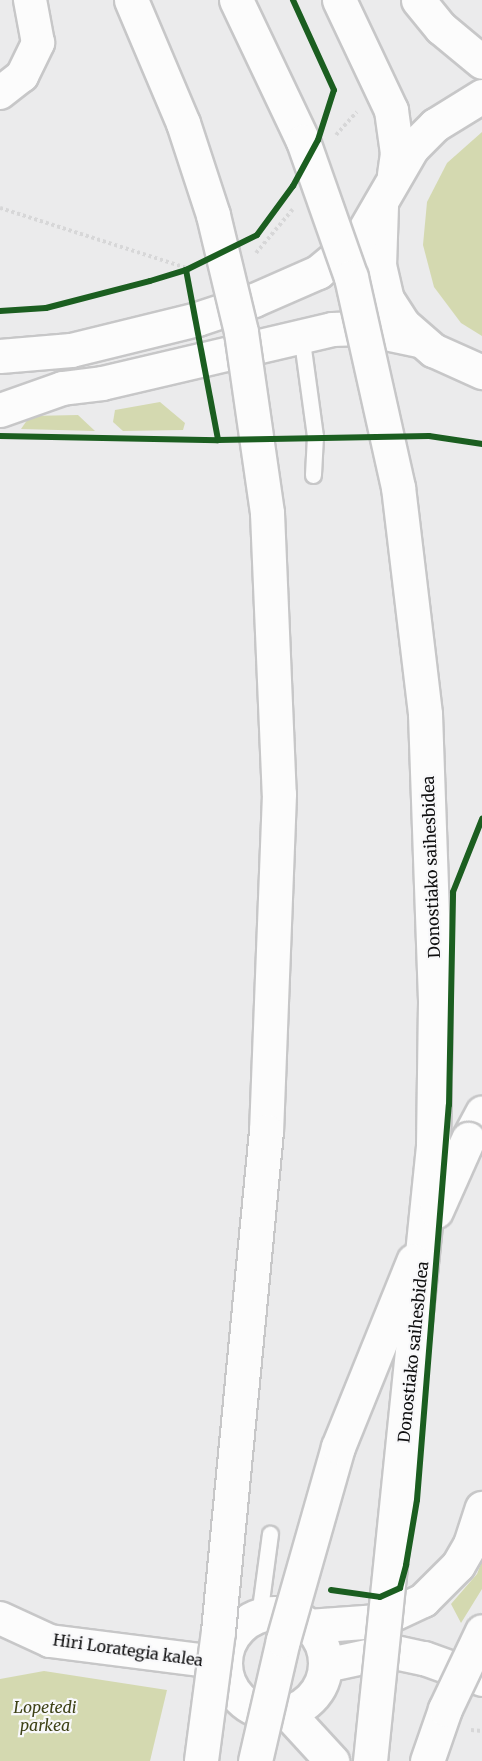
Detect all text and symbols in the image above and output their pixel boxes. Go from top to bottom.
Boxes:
street label: Donostiako saihesbidea [418,776,444,958]
street label: Donostiako saihesbidea [394,1260,432,1444]
street label: Hiri Lorategia kalea [52,1630,204,1670]
park label: Lopetedi parkea [14,1697,76,1735]

